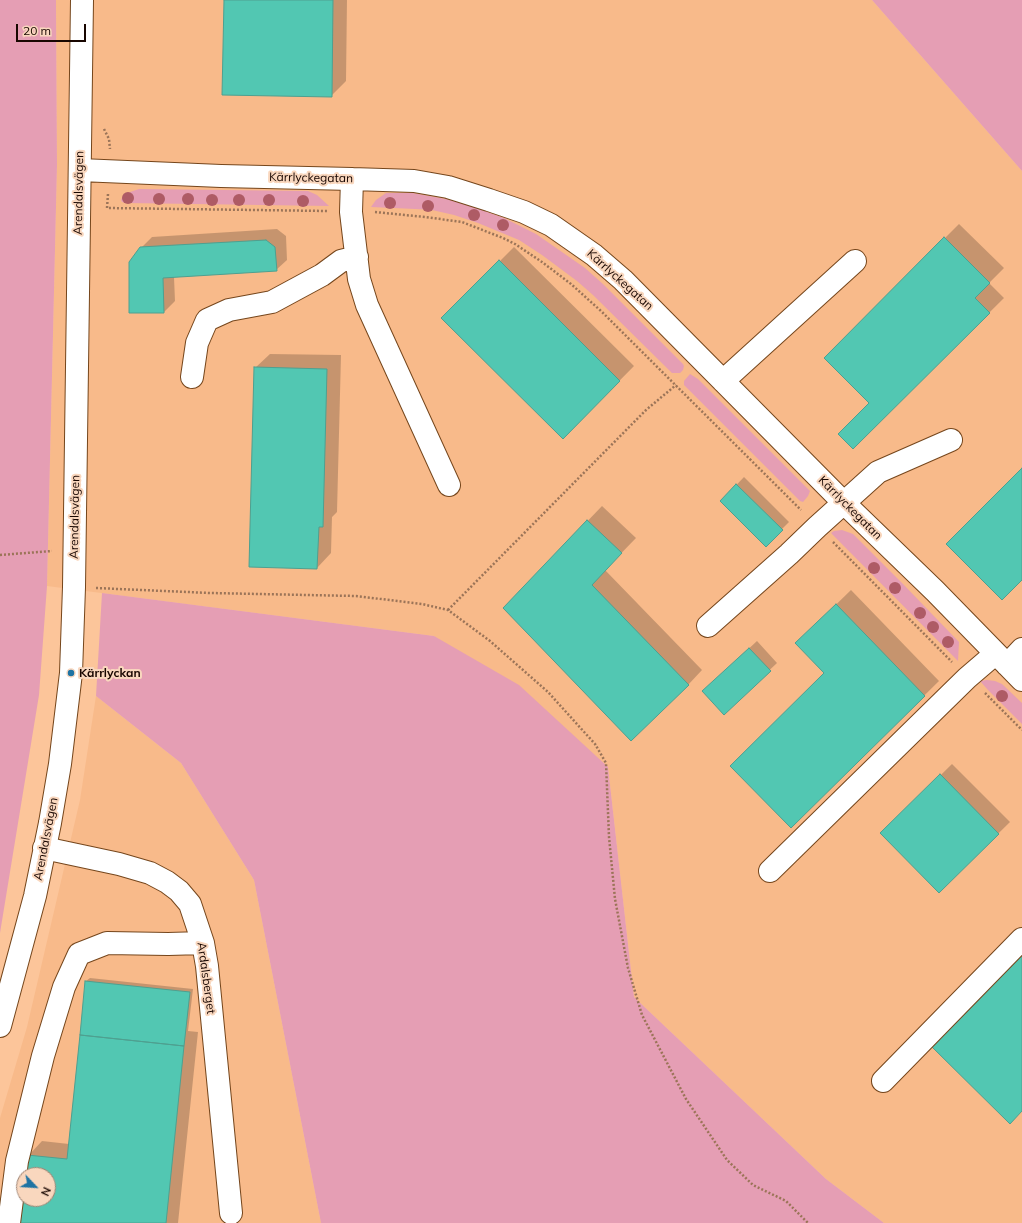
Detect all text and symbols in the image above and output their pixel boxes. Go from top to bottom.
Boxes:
scale bar [18,16,88,42]
text: 20 m [23,23,51,38]
street label: Arendalsvägen [71,151,87,235]
street label: Kärrlyckegatan [269,170,353,186]
street label: Kärrlyckegatan [584,247,656,313]
street label: Kärrlyckegatan [815,473,885,543]
street label: Arendalsvägen [67,475,83,559]
place label: Kärrlyckan [79,666,141,680]
marker: Kärrlyckan [66,668,76,678]
street label: Arendalsvägen [31,796,61,882]
street label: Ardalsberget [194,941,218,1015]
north arrow [16,1167,56,1207]
text: N [38,1185,54,1198]

